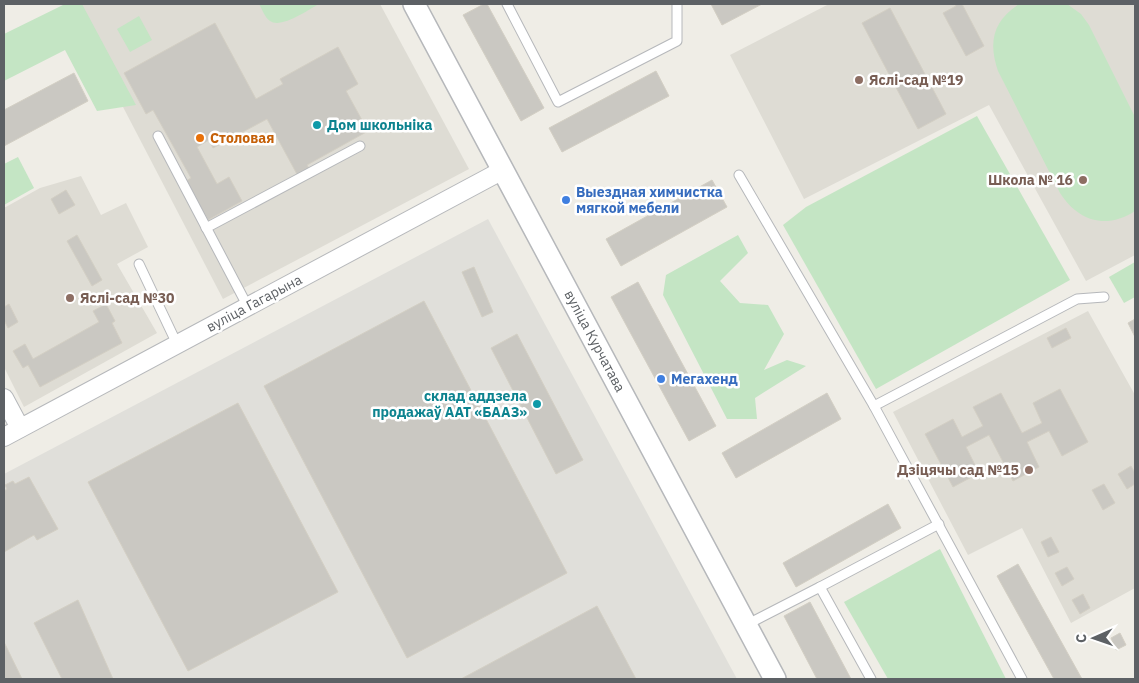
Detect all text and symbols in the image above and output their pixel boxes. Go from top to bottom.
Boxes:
place label: Яслі-сад №19 [869,71,964,89]
marker: Яслі-сад №19 [853,74,865,86]
place label: Дом школьніка [327,116,432,134]
marker: Дом школьніка [311,119,323,131]
place label: Столовая [210,129,274,147]
marker: Столовая [194,132,206,144]
place label: Школа № 16 [988,171,1073,189]
marker: Школа № 16 [1077,174,1089,186]
place label: Выездная химчистка мягкой мебели [576,183,723,217]
marker: Выездная химчистка мягкой мебели [560,194,572,206]
street label: вуліца Гагарына [203,270,305,336]
street label: вуліца Курчатава [561,287,630,396]
place label: Яслі-сад №30 [80,289,175,307]
marker: Яслі-сад №30 [64,292,76,304]
place label: Мегахенд [671,370,738,388]
marker: Мегахенд [655,373,667,385]
place label: склад аддзела продажаў ААТ «БААЗ» [372,387,527,421]
marker: склад аддзела продажаў ААТ «БААЗ» [531,398,543,410]
place label: Дзіцячы сад №15 [897,461,1019,479]
marker: Дзіцячы сад №15 [1023,464,1035,476]
north arrow [1069,613,1119,663]
text: С [1072,634,1090,643]

